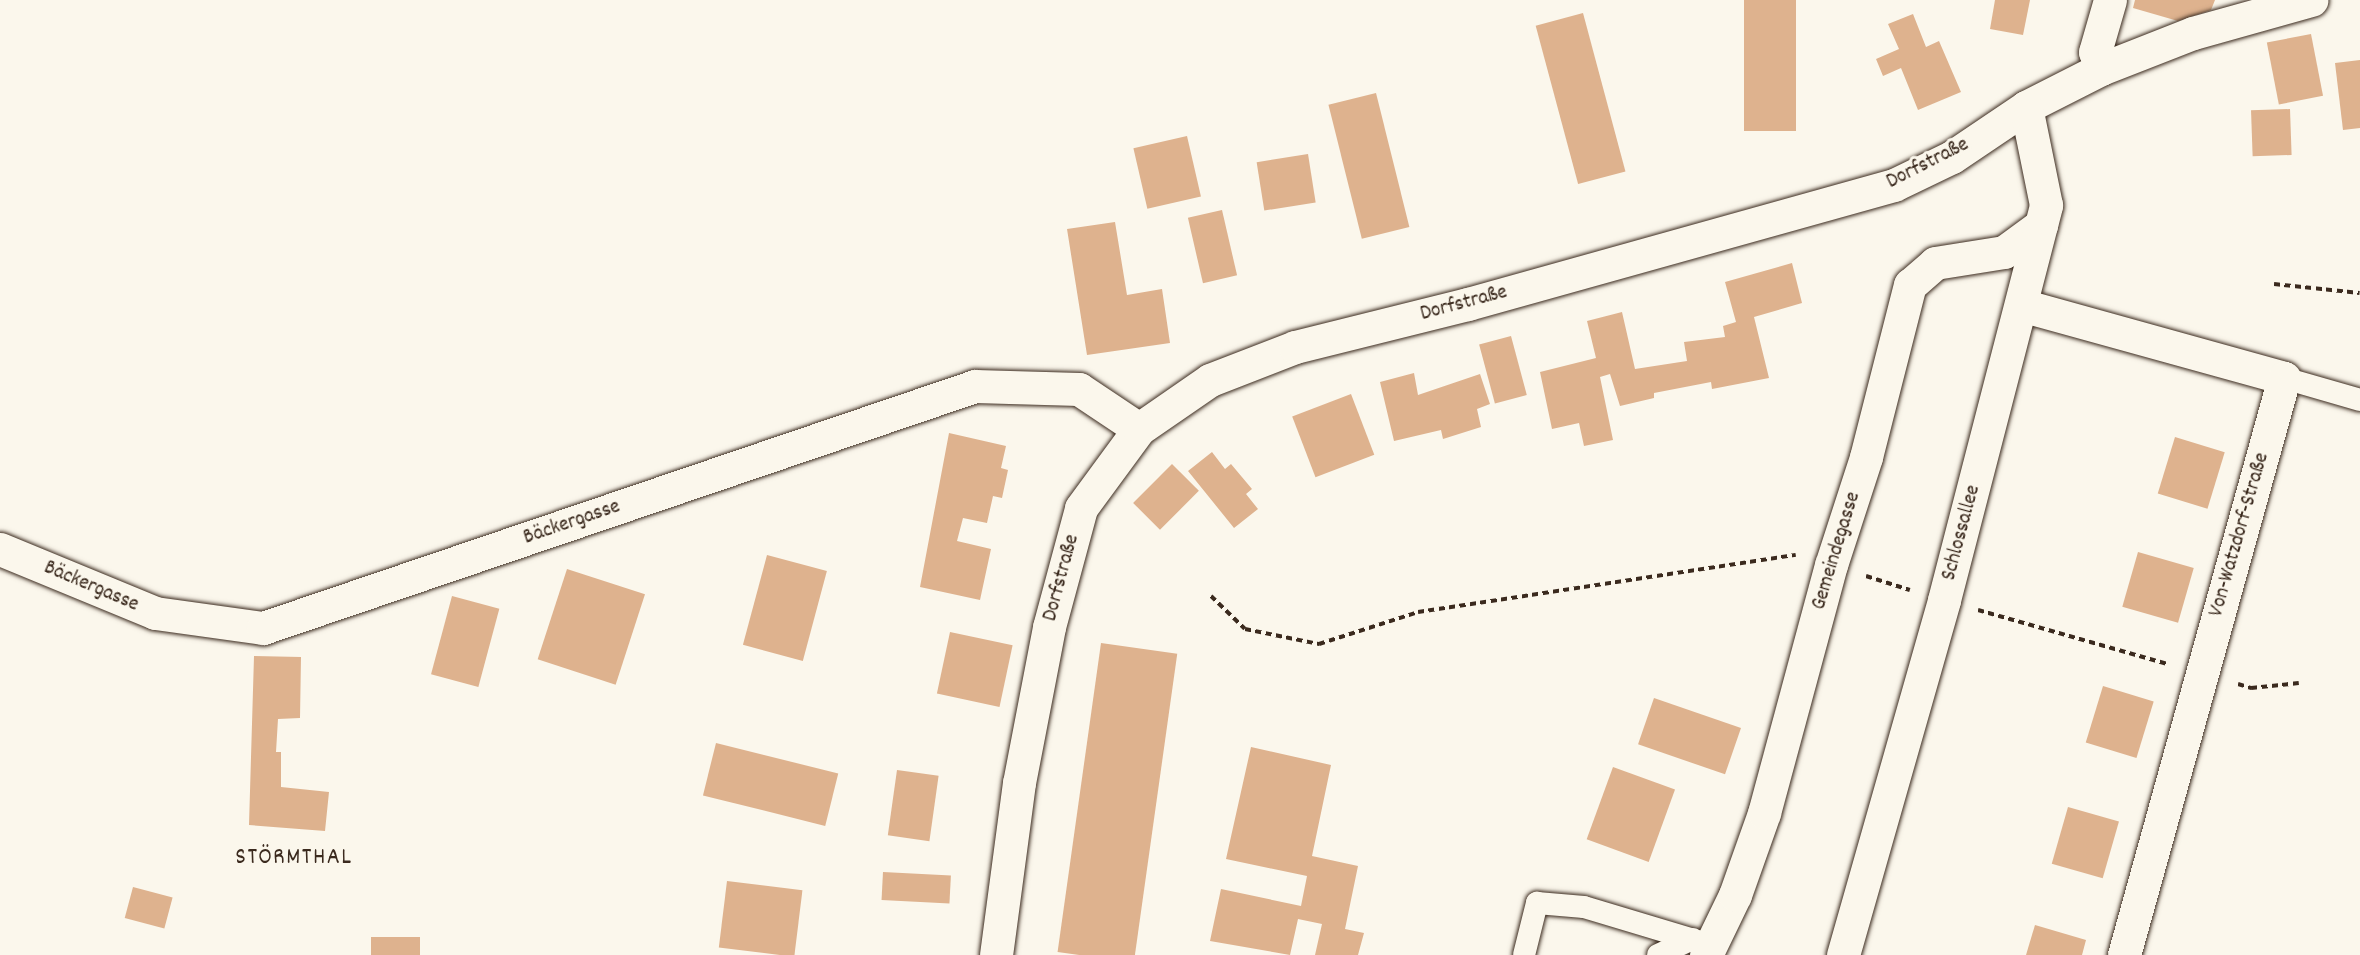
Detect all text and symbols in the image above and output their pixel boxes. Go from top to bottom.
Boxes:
street label: Dorfstraße [1883,133,1973,195]
street label: Dorfstraße [1418,280,1510,328]
street label: Von-Watzdorf-Straße [2205,450,2275,620]
street label: Schlossallee [1937,483,1987,583]
street label: Gemeindegasse [1807,489,1867,613]
street label: Bäckergasse [520,495,624,551]
street label: Dorfstraße [1038,532,1086,624]
street label: Bäckergasse [40,556,142,618]
district label: STÖRMTHAL [235,845,353,873]

